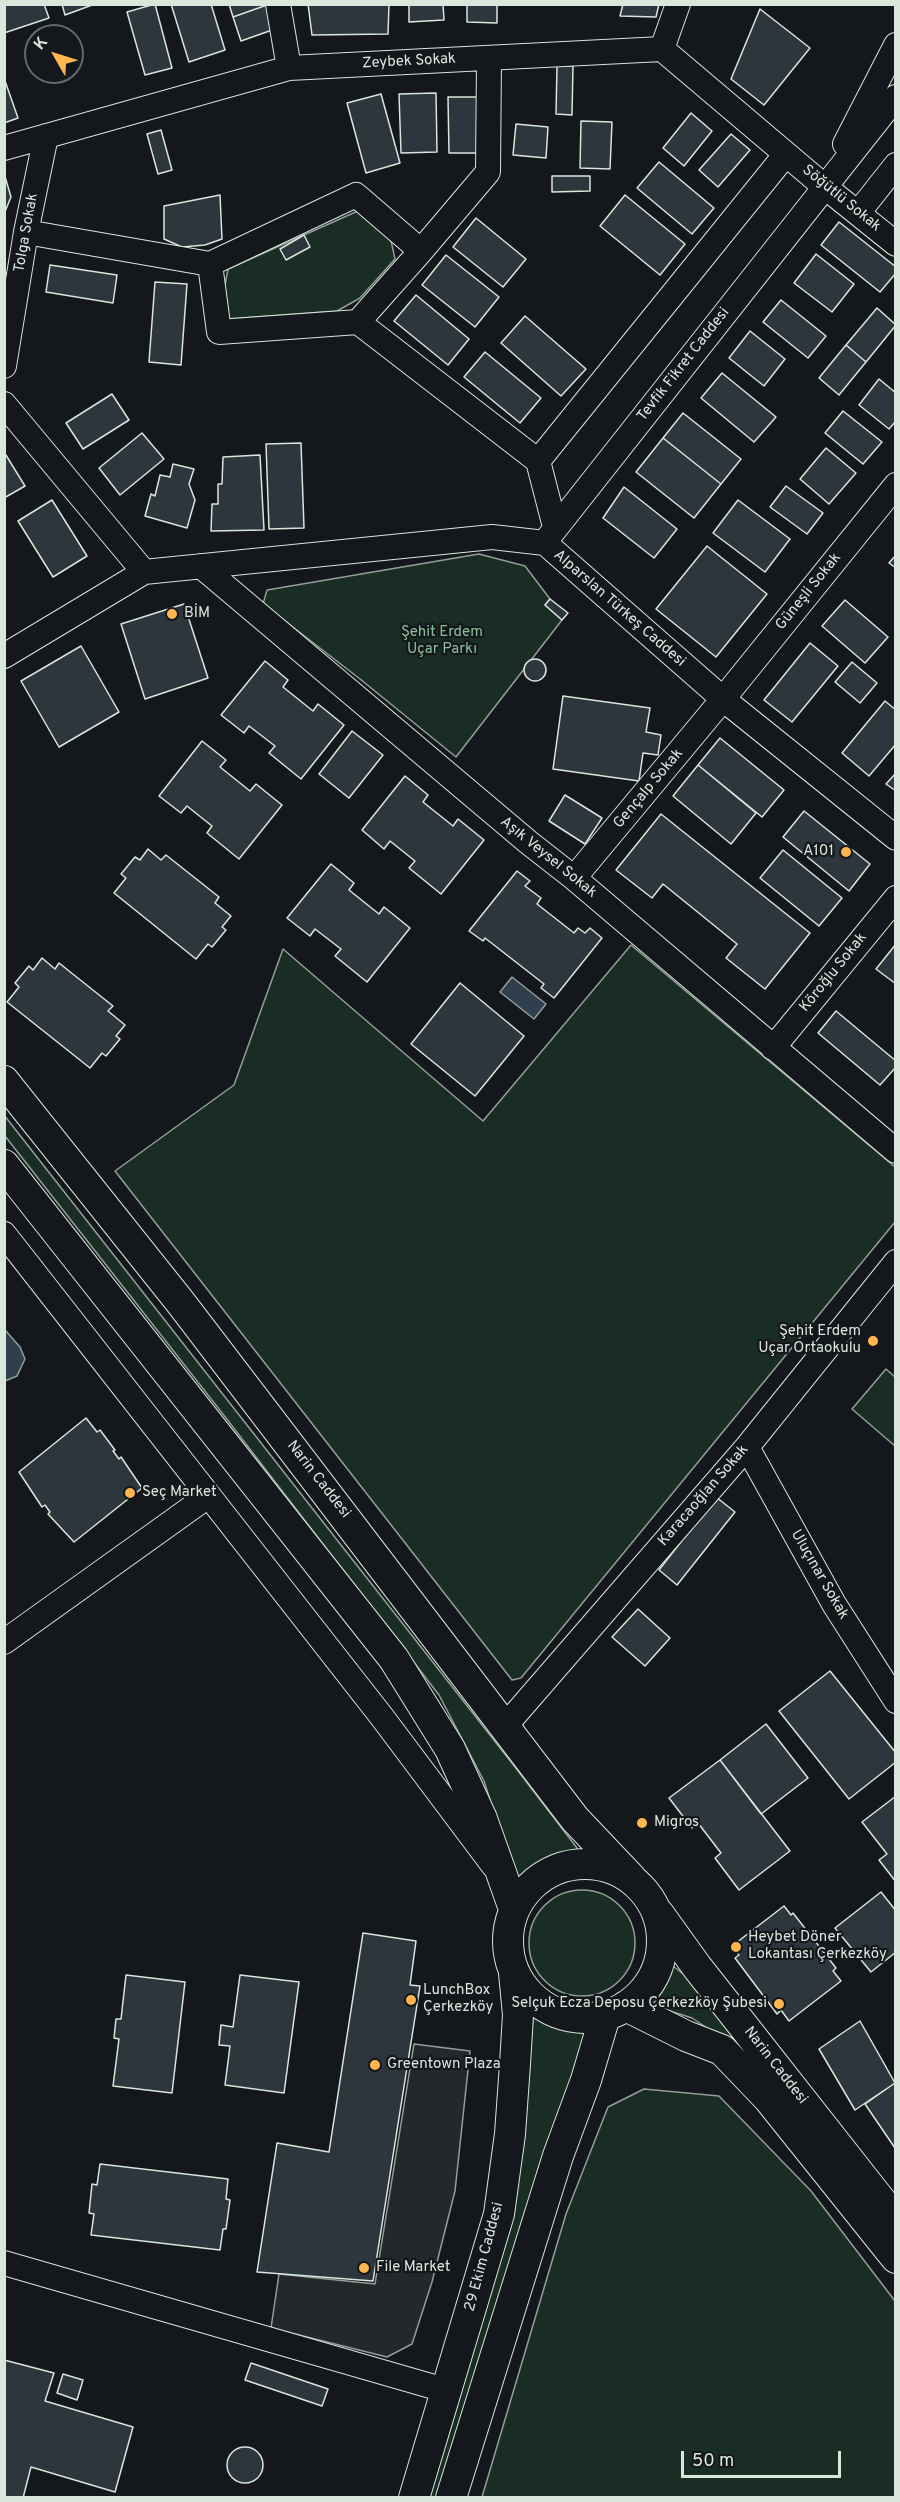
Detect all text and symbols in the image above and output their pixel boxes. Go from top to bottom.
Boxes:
north arrow [24,24,84,84]
text: K [30,33,53,55]
street label: Zeybek Sokak [362,51,456,73]
street label: Söğütlü Sokak [798,162,884,236]
street label: Tolga Sokak [11,192,43,274]
street label: Tevfik Fikret Caddesi [634,305,734,425]
street label: Alparslan Türkeş Caddesi [549,547,689,671]
street label: Güneşli Sokak [772,550,846,634]
place label: BİM [184,605,210,623]
marker: BİM [165,607,179,621]
park label: Şehit Erdem Uçar Parkı [401,624,483,659]
street label: Gençalp Sokak [610,745,688,833]
street label: Aşık Veysel Sokak [496,814,600,902]
place label: A101 [803,843,834,861]
marker: A101 [839,845,853,859]
street label: Köroğlu Sokak [796,930,872,1016]
place label: Şehit Erdem Uçar Ortaokulu [758,1323,861,1358]
marker: Şehit Erdem Uçar Ortaokulu [866,1334,880,1348]
street label: Narin Caddesi [282,1438,354,1522]
street label: Karacaoğlan Sokak [655,1442,753,1550]
place label: Seç Market [142,1484,217,1502]
marker: Seç Market [123,1486,137,1500]
street label: Uluçınar Sokak [786,1527,852,1623]
place label: Migros [654,1814,699,1832]
marker: Migros [635,1816,649,1830]
place label: Heybet Döner Lokantası Çerkezköy [748,1929,887,1964]
marker: Heybet Döner Lokantası Çerkezköy [729,1940,743,1954]
place label: LunchBox Çerkezköy [423,1982,493,2017]
marker: LunchBox Çerkezköy [404,1993,418,2007]
place label: Selçuk Ecza Deposu Çerkezköy Şubesi [511,1995,767,2013]
marker: Selçuk Ecza Deposu Çerkezköy Şubesi [772,1997,786,2011]
street label: Narin Caddesi [739,2024,811,2108]
place label: Greentown Plaza [387,2056,501,2074]
marker: Greentown Plaza [368,2058,382,2072]
street label: 29 Ekim Caddesi [462,2201,508,2313]
place label: File Market [376,2259,450,2277]
marker: File Market [357,2261,371,2275]
scale bar [684,2439,844,2477]
text: 50 m [692,2450,734,2473]

